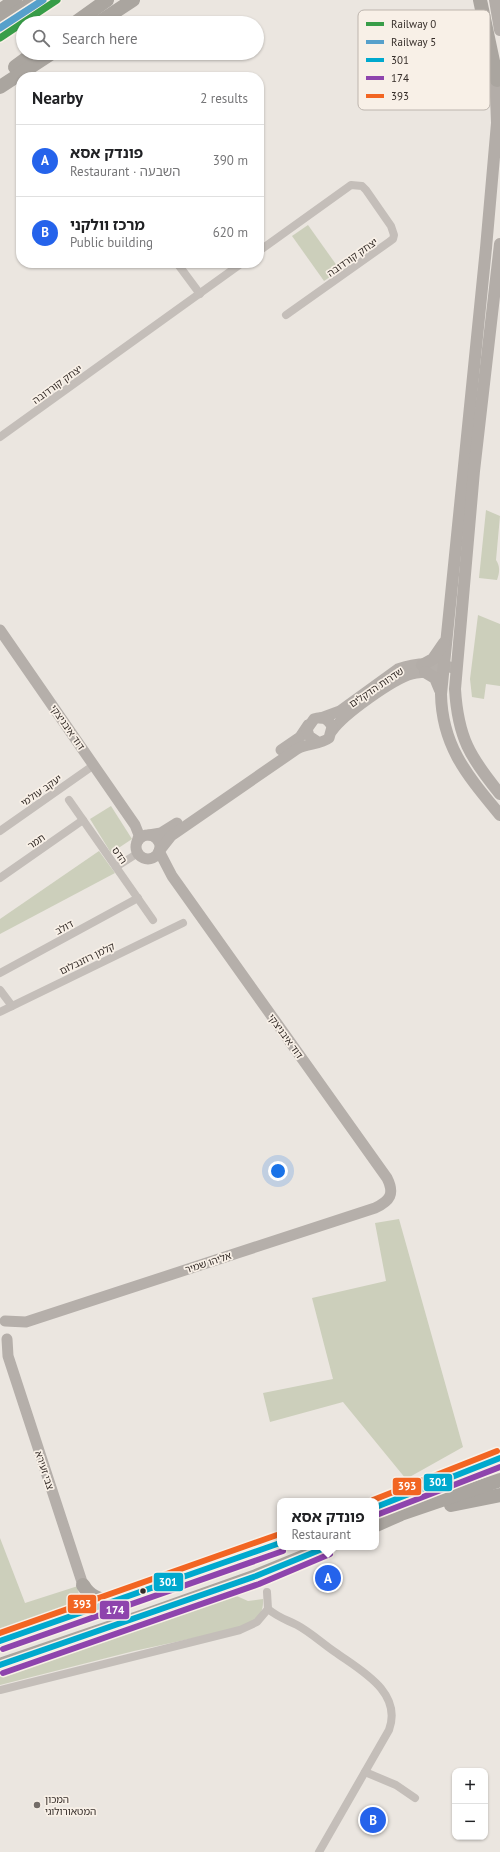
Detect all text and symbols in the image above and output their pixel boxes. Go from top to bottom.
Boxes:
legend [358,10,490,110]
search box [16,16,264,60]
text: Railway 0 [391,17,436,31]
icon: search [30,27,52,49]
text: Search here [62,29,138,48]
text: Railway 5 [391,35,436,49]
text: 301 [391,53,409,67]
text: 174 [391,71,409,85]
text: Nearby [32,87,83,109]
text: 393 [391,89,409,103]
text: 2 results [200,90,248,107]
text: פונדק אסא [70,143,143,162]
text: A [41,152,49,169]
text: 390 m [213,152,248,169]
text: Restaurant · השבעה [70,163,181,180]
text: מרכז וולקני [70,215,145,234]
text: B [41,224,49,241]
text: 620 m [213,224,248,241]
text: Public building [70,234,153,251]
street label: יצחק קורדובה [324,235,380,280]
street label: יצחק קורדובה [30,362,85,407]
street label: שדרות הדקלים [347,664,406,710]
street label: דוד איבניצקי [47,702,88,753]
street label: יעקב עולמי [18,772,64,809]
street label: תמר [25,831,48,852]
street label: הדס [109,844,130,866]
street label: דולב [53,917,76,938]
street label: קלמן רוזנבלום [57,939,117,977]
street label: דוד איבניצקי [265,1011,306,1062]
your location [268,1161,288,1181]
street label: אליהו שמיר [183,1249,233,1276]
street label: צבי זעירא [32,1449,57,1492]
line badge: 301 [423,1473,453,1492]
text: 301 [429,1475,447,1489]
line badge: 393 [392,1477,422,1496]
text: 393 [398,1479,416,1493]
popup [277,1498,379,1550]
text: פונדק אסא [291,1507,365,1526]
text: Restaurant [291,1526,351,1543]
pin: A [315,1563,341,1593]
line badge: 301 [153,1572,184,1592]
text: 301 [159,1575,177,1589]
unlabelled marker [138,1586,148,1596]
line badge: 393 [67,1594,97,1614]
text: 393 [73,1597,91,1611]
line badge: 174 [99,1600,130,1620]
text: 174 [106,1603,125,1617]
map controls [452,1768,488,1840]
button: + [452,1768,488,1804]
place label: המכון המטאורולוגי [45,1793,96,1818]
marker: המכון המטאורולוגי [32,1800,42,1810]
button: − [452,1804,488,1840]
pin: B [360,1805,386,1835]

